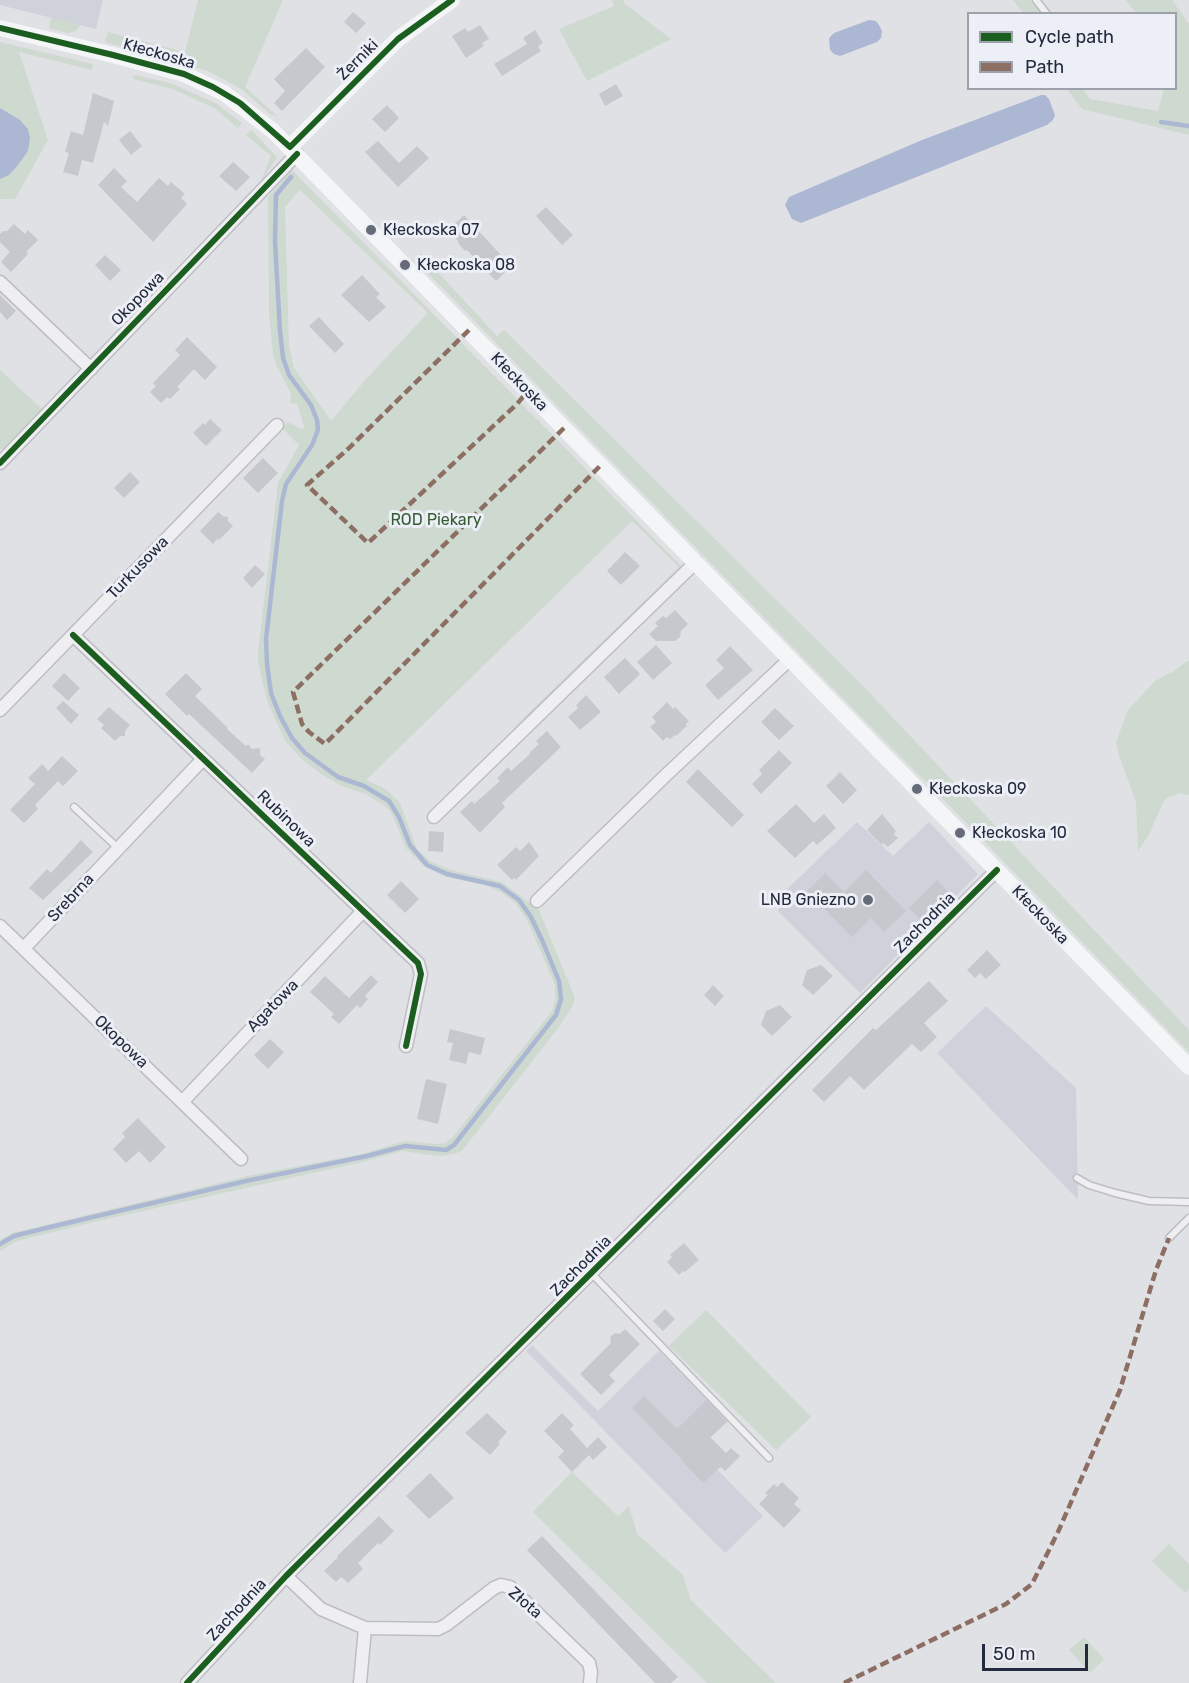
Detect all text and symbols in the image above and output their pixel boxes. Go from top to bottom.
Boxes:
legend [967,12,1177,90]
text: Cycle path [1025,26,1114,48]
street label: Kłeckoska [121,35,197,73]
street label: Żerniki [334,36,382,84]
text: Path [1025,56,1064,78]
place label: Kłeckoska 07 [383,220,479,240]
marker: Kłeckoska 07 [364,223,378,237]
place label: Kłeckoska 08 [417,255,515,275]
marker: Kłeckoska 08 [398,258,412,272]
street label: Okopowa [108,268,168,330]
street label: Kłeckoska [486,349,552,415]
park label: ROD Piekary [390,510,482,530]
street label: Turkusowa [103,533,173,603]
place label: Kłeckoska 09 [929,779,1027,799]
marker: Kłeckoska 09 [910,782,924,796]
street label: Rubinowa [253,787,319,851]
place label: Kłeckoska 10 [972,823,1067,843]
marker: Kłeckoska 10 [953,826,967,840]
street label: Srebrna [44,870,98,926]
street label: Kłeckoska [1007,882,1073,948]
street label: Zachodnia [891,889,959,957]
place label: LNB Gniezno [761,890,856,910]
marker: LNB Gniezno [861,893,875,907]
street label: Agatowa [243,976,303,1036]
street label: Okopowa [90,1012,152,1072]
street label: Zachodnia [547,1232,615,1300]
street label: Zachodnia [203,1575,271,1645]
street label: Złota [504,1583,546,1623]
scale bar [985,1632,1092,1670]
text: 50 m [993,1643,1036,1665]

